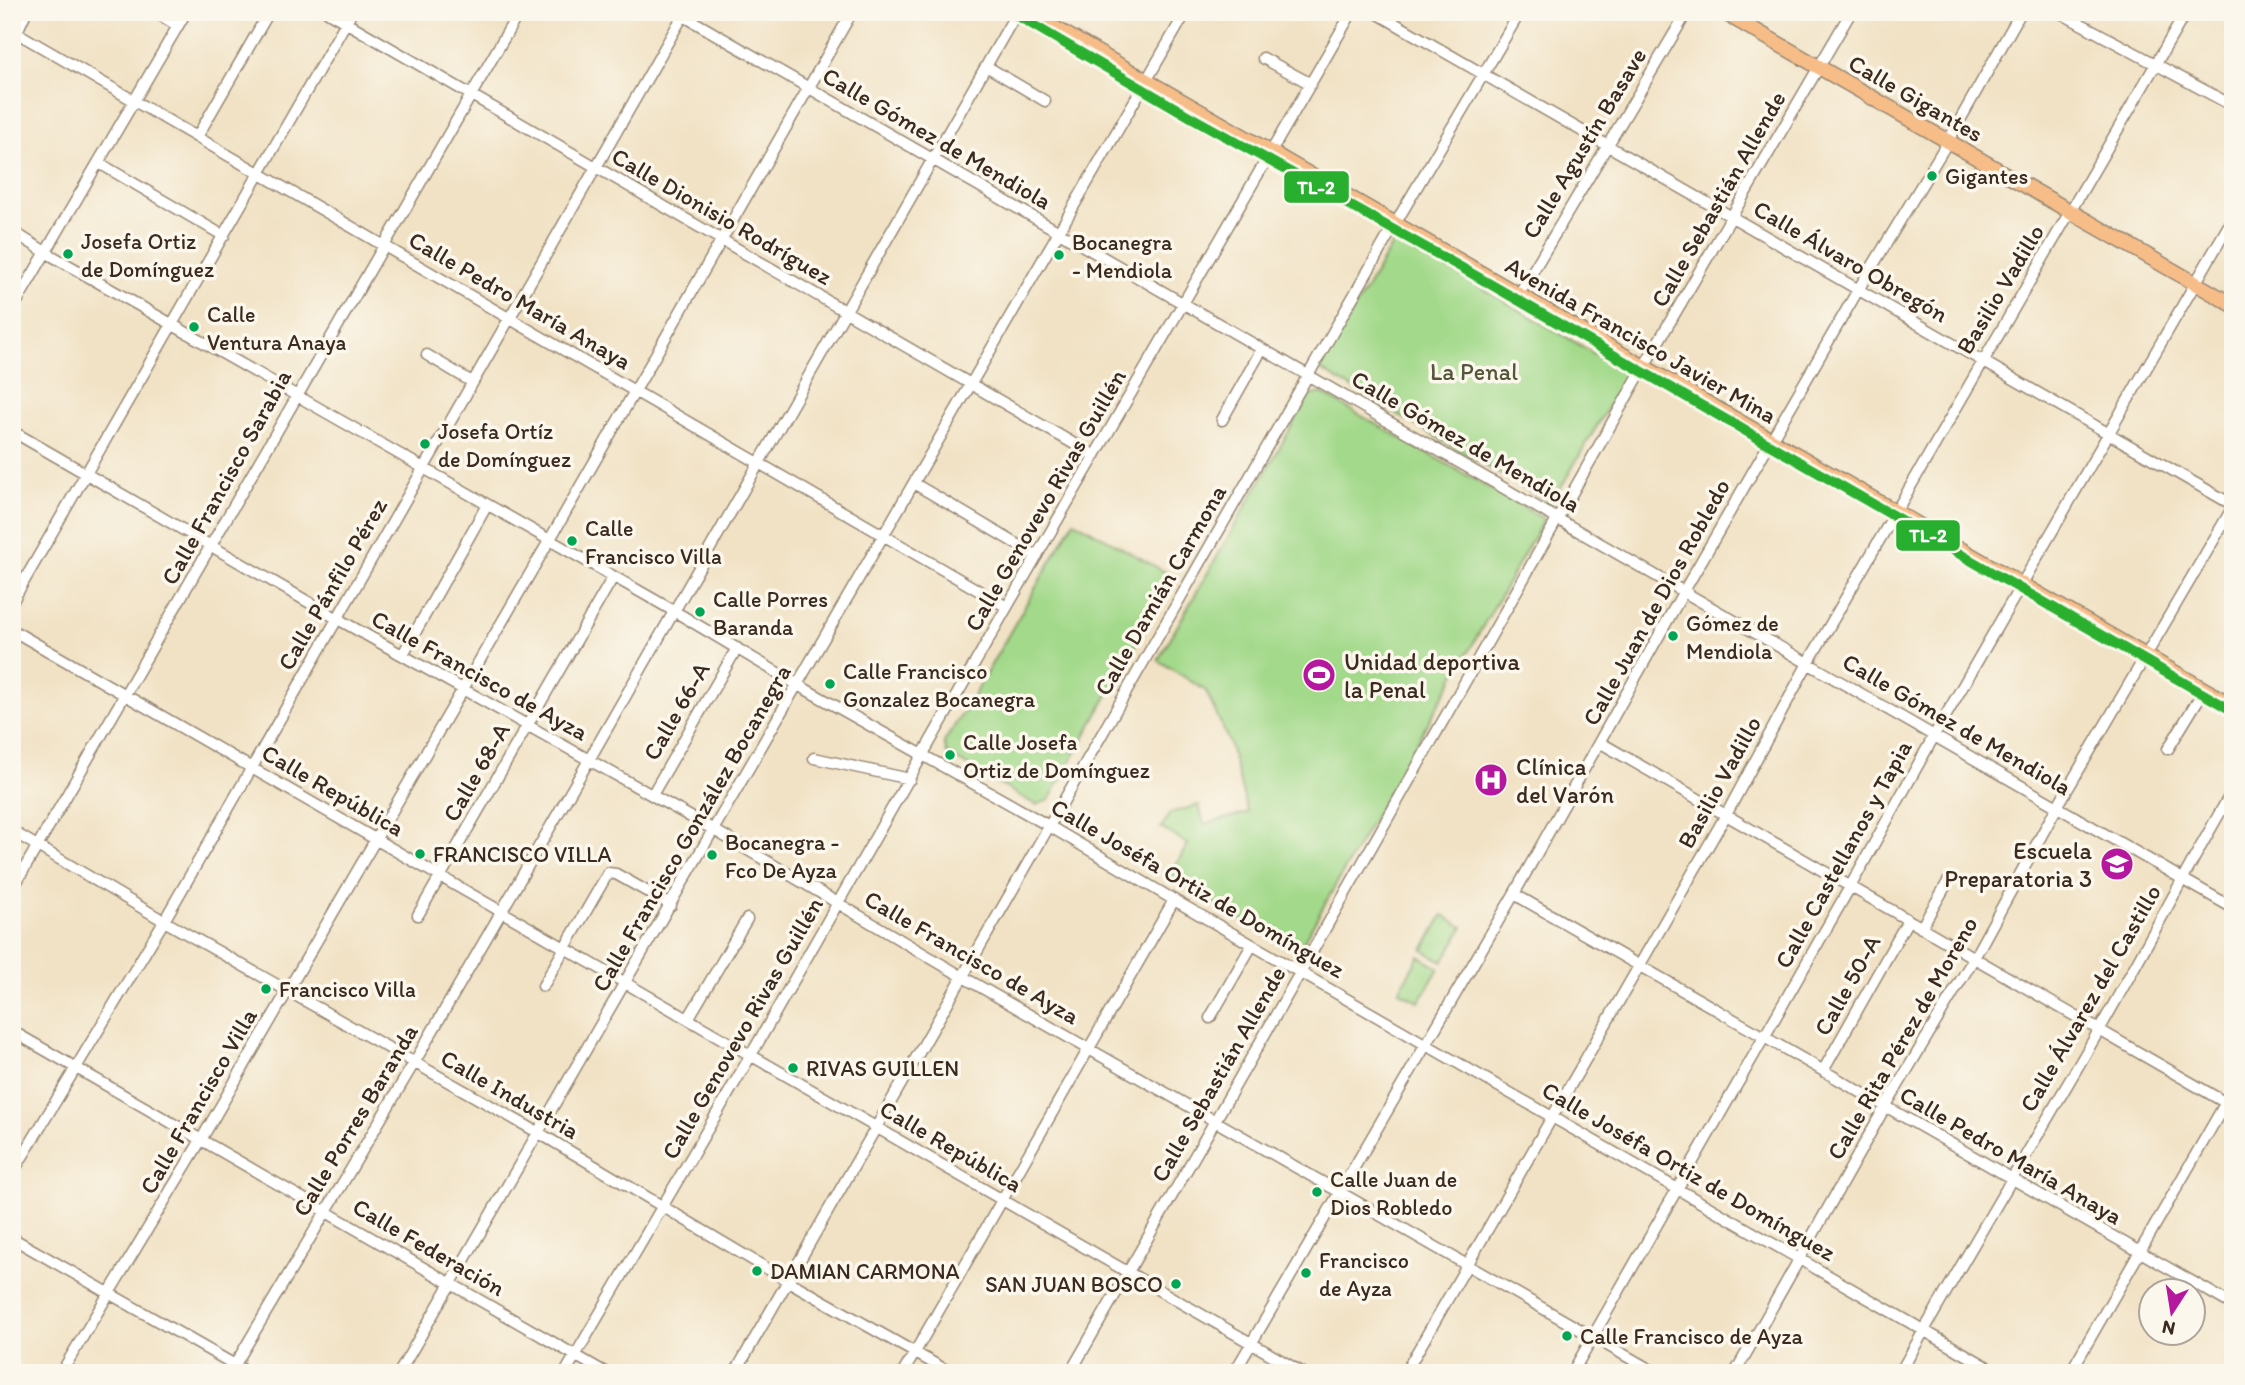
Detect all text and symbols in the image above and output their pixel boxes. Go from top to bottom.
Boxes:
street label: Calle Agustín Basave [1516,42,1652,244]
street label: Calle Gigantes [1844,48,1988,148]
street label: Calle Gómez de Mendiola [817,61,1057,215]
street label: Calle Sebastián Allende [1644,86,1792,312]
street label: Calle Dionisio Rodríguez [607,141,837,291]
place label: Gigantes [1945,163,2028,190]
marker: Gigantes [1925,169,1939,183]
line badge: TL-2 [1283,170,1350,204]
text: TL-2 [1296,176,1335,199]
street label: Calle Álvaro Obregón [1749,194,1954,329]
street label: Basilio Vadillo [1950,219,2050,359]
street label: Calle Pedro María Anaya [404,225,636,376]
place label: Josefa Ortiz de Domínguez [81,228,214,283]
place label: Bocanegra - Mendiola [1072,229,1173,284]
marker: Josefa Ortiz de Domínguez [61,247,75,261]
marker: Bocanegra - Mendiola [1052,248,1066,262]
street label: Avenida Francisco Javier Mina [1500,250,1782,430]
place label: Calle Ventura Anaya [207,301,347,356]
marker: Calle Ventura Anaya [187,320,201,334]
park label: La Penal [1430,357,1518,386]
street label: Calle Genovevo Rivas Guillén [958,363,1132,636]
street label: Calle Francisco Sarabia [155,364,298,590]
street label: Calle Gómez de Mendiola [1346,364,1586,518]
place label: Josefa Ortíz de Domínguez [438,418,571,473]
marker: Josefa Ortíz de Domínguez [418,437,432,451]
street label: Calle Juan de Dios Robledo [1576,474,1736,730]
street label: Calle Damián Carmona [1088,479,1232,701]
street label: Calle Pánfilo Pérez [271,493,393,675]
place label: Calle Francisco Villa [585,515,722,570]
line badge: TL-2 [1895,519,1961,552]
text: TL-2 [1908,524,1947,547]
marker: Calle Francisco Villa [565,534,579,548]
place label: Calle Porres Baranda [713,586,828,641]
street label: Calle Francisco de Ayza [367,603,594,747]
marker: Calle Porres Baranda [693,605,707,619]
place label: Gómez de Mendiola [1686,610,1779,665]
marker: Gómez de Mendiola [1666,629,1680,643]
place label: Unidad deportiva la Penal [1344,647,1520,704]
street label: Calle Gómez de Mendiola [1837,647,2077,801]
sports icon: Unidad deportiva la Penal [1300,656,1338,694]
street label: Calle 66-A [636,657,716,765]
place label: Calle Francisco Gonzalez Bocanegra [843,658,1036,713]
street label: Calle Francisco González Bocanegra [585,659,797,997]
marker: Calle Francisco Gonzalez Bocanegra [823,677,837,691]
street label: Basilio Vadillo [1671,711,1767,853]
street label: Calle 68-A [436,717,516,827]
place label: Calle Josefa Ortiz de Domínguez [963,729,1150,784]
street label: Calle Castellanos y Tapia [1768,734,1918,973]
street label: Calle República [257,738,409,842]
marker: Calle Josefa Ortiz de Domínguez [943,748,957,762]
place label: Clínica del Varón [1516,752,1615,809]
hospital icon: Clínica del Varón [1472,761,1510,799]
street label: Calle Joséfa Ortiz de Domínguez [1046,792,1350,984]
place label: Bocanegra - Fco De Ayza [725,829,839,884]
place label: Escuela Preparatoria 3 [1944,836,2093,893]
place label: FRANCISCO VILLA [433,841,612,868]
school or university icon: Escuela Preparatoria 3 [2098,845,2136,883]
marker: FRANCISCO VILLA [413,847,427,861]
marker: Bocanegra - Fco De Ayza [705,848,719,862]
street label: Calle Álvarez del Castillo [2013,879,2167,1117]
street label: Calle Francisco de Ayza [859,884,1085,1031]
street label: Calle Genovevo Rivas Guillén [655,891,829,1164]
street label: Calle Rita Pérez de Moreno [1820,911,1984,1165]
street label: Calle 50-A [1807,930,1887,1040]
street label: Calle Sebastián Allende [1144,961,1292,1187]
place label: Francisco Villa [279,976,416,1003]
marker: Francisco Villa [259,982,273,996]
street label: Calle Francisco Villa [133,1003,263,1199]
street label: Calle Porres Baranda [286,1018,424,1221]
street label: Calle Industria [436,1043,584,1145]
place label: RIVAS GUILLEN [806,1055,959,1082]
marker: RIVAS GUILLEN [786,1061,800,1075]
street label: Calle Joséfa Ortiz de Domínguez [1537,1075,1841,1267]
street label: Calle Pedro María Anaya [1895,1080,2127,1231]
street label: Calle República [875,1094,1027,1198]
place label: Calle Juan de Dios Robledo [1330,1166,1457,1221]
marker: Calle Juan de Dios Robledo [1310,1185,1324,1199]
street label: Calle Federación [348,1192,511,1303]
place label: Francisco de Ayza [1319,1247,1409,1302]
place label: DAMIAN CARMONA [770,1258,960,1285]
marker: DAMIAN CARMONA [750,1264,764,1278]
marker: Francisco de Ayza [1299,1266,1313,1280]
place label: SAN JUAN BOSCO [985,1271,1163,1298]
north arrow [2136,1276,2206,1346]
marker: SAN JUAN BOSCO [1169,1277,1183,1291]
text: N [2160,1316,2177,1341]
place label: Calle Francisco de Ayza [1580,1323,1803,1350]
marker: Calle Francisco de Ayza [1560,1329,1574,1343]

